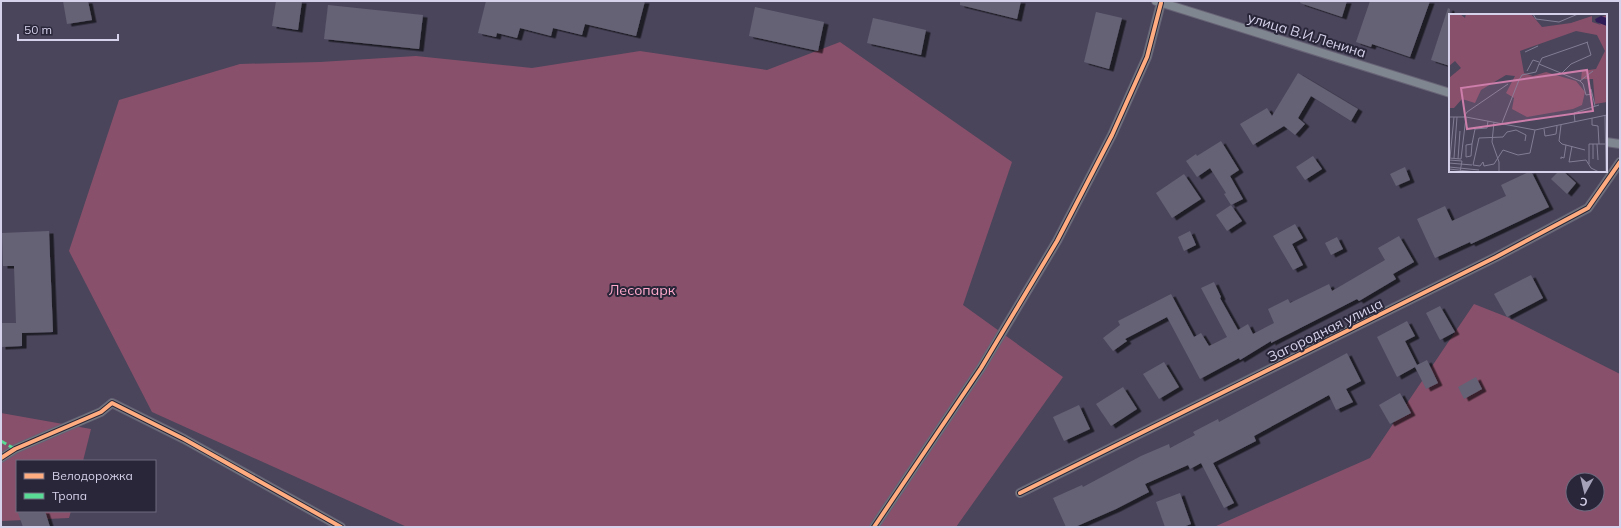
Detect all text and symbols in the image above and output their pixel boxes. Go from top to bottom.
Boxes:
street label: улица В.И.Ленина [1246,8,1368,62]
inset map [1449,14,1607,172]
scale bar [18,16,118,42]
text: 50 m [24,22,52,37]
park label: Лесопарк [609,281,676,299]
street label: Загородная улица [1264,294,1386,366]
legend [16,460,156,512]
text: Велодорожка [52,468,133,483]
north arrow [1565,472,1605,512]
text: Тропа [52,488,87,503]
text: С [1578,494,1588,509]

